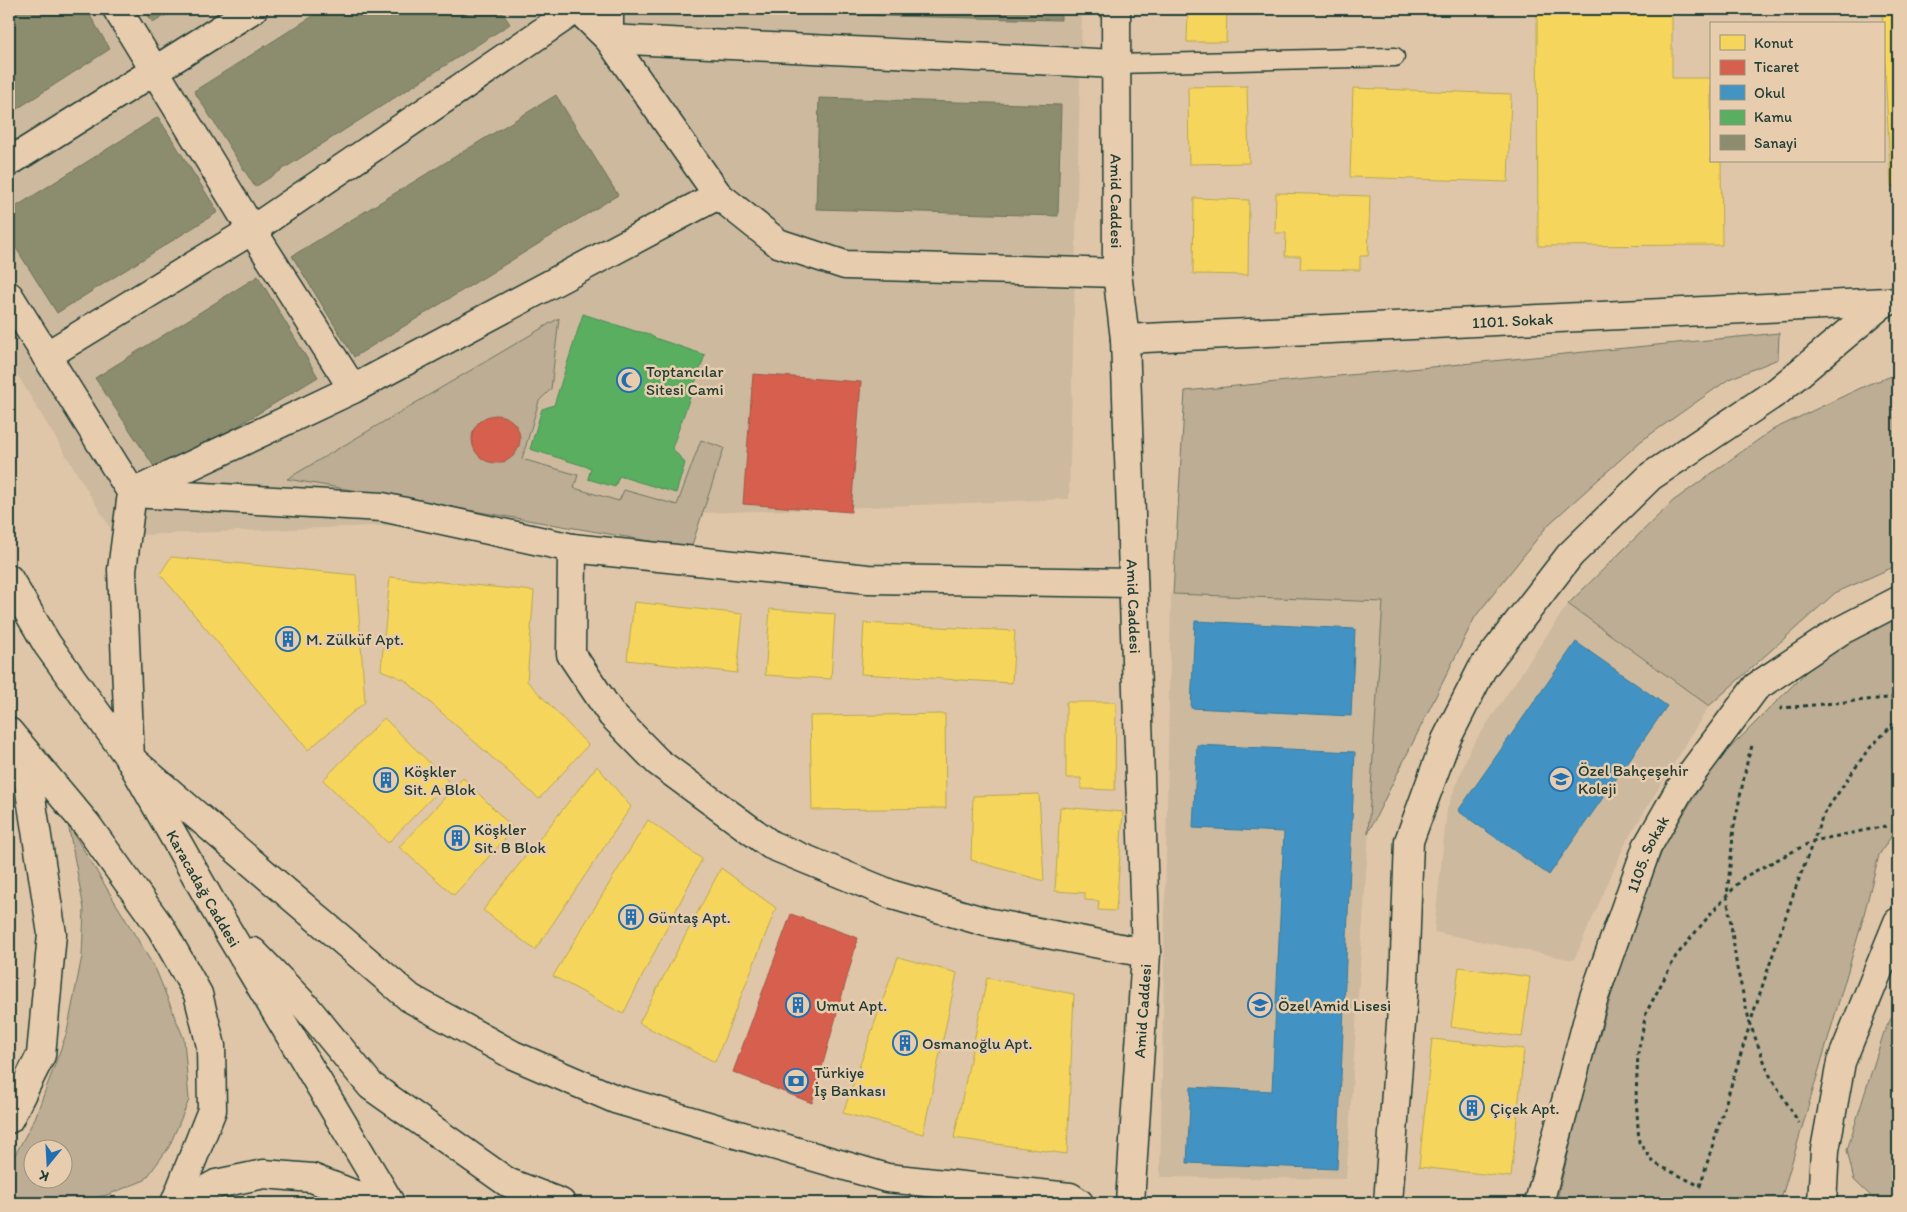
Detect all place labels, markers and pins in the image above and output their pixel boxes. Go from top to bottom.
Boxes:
place label: Toptancılar Sitesi Cami [646,362,724,399]
mosque icon: Toptancılar Sitesi Cami [616,367,642,393]
building icon: M. Zülküf Apt. [275,626,301,652]
place label: M. Zülküf Apt. [306,630,404,649]
place label: Özel Bahçeşehir Koleji [1578,761,1688,798]
place label: Köşkler Sit. A Blok [404,762,477,799]
school or university icon: Özel Bahçeşehir Koleji [1548,766,1574,792]
building icon: Köşkler Sit. A Blok [373,767,399,793]
place label: Köşkler Sit. B Blok [474,820,547,857]
building icon: Köşkler Sit. B Blok [444,825,470,851]
building icon: Güntaş Apt. [618,904,644,930]
place label: Güntaş Apt. [648,908,731,927]
building icon: Umut Apt. [785,992,811,1018]
school or university icon: Özel Amid Lisesi [1247,992,1273,1018]
place label: Umut Apt. [816,996,887,1015]
place label: Özel Amid Lisesi [1278,996,1391,1015]
building icon: Osmanoğlu Apt. [892,1030,918,1056]
place label: Osmanoğlu Apt. [922,1034,1033,1053]
place label: Türkiye İş Bankası [814,1063,886,1100]
bank icon: Türkiye İş Bankası [783,1068,809,1094]
building icon: Çiçek Apt. [1459,1095,1485,1121]
place label: Çiçek Apt. [1490,1099,1560,1118]

